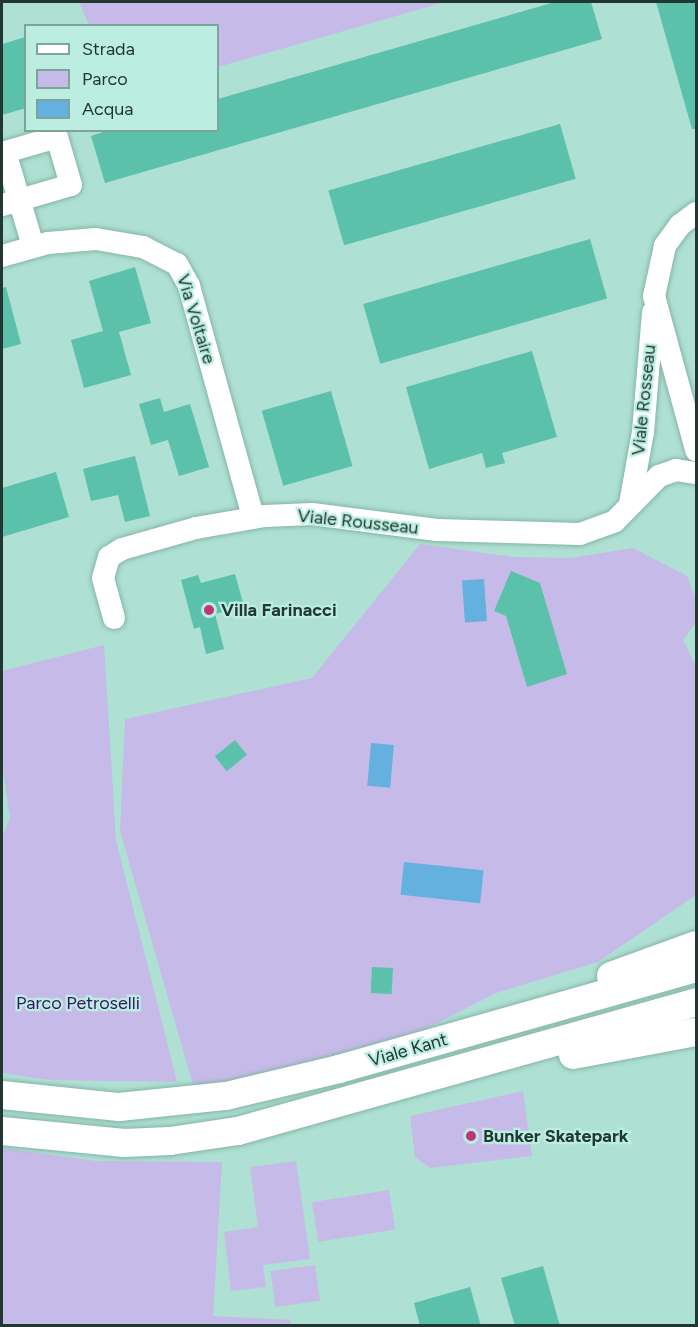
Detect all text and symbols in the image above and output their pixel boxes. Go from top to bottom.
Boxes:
legend [24,24,219,132]
text: Strada [82,38,135,60]
text: Parco [82,68,128,90]
text: Acqua [82,98,133,120]
street label: Via Voltaire [172,272,220,366]
street label: Viale Rosseau [627,343,661,457]
street label: Viale Rousseau [296,505,420,539]
place label: Villa Farinacci [221,599,337,621]
marker: Villa Farinacci [202,603,216,617]
park label: Parco Petroselli [16,992,140,1014]
street label: Viale Kant [366,1028,450,1072]
place label: Bunker Skatepark [483,1125,628,1147]
marker: Bunker Skatepark [464,1129,478,1143]

